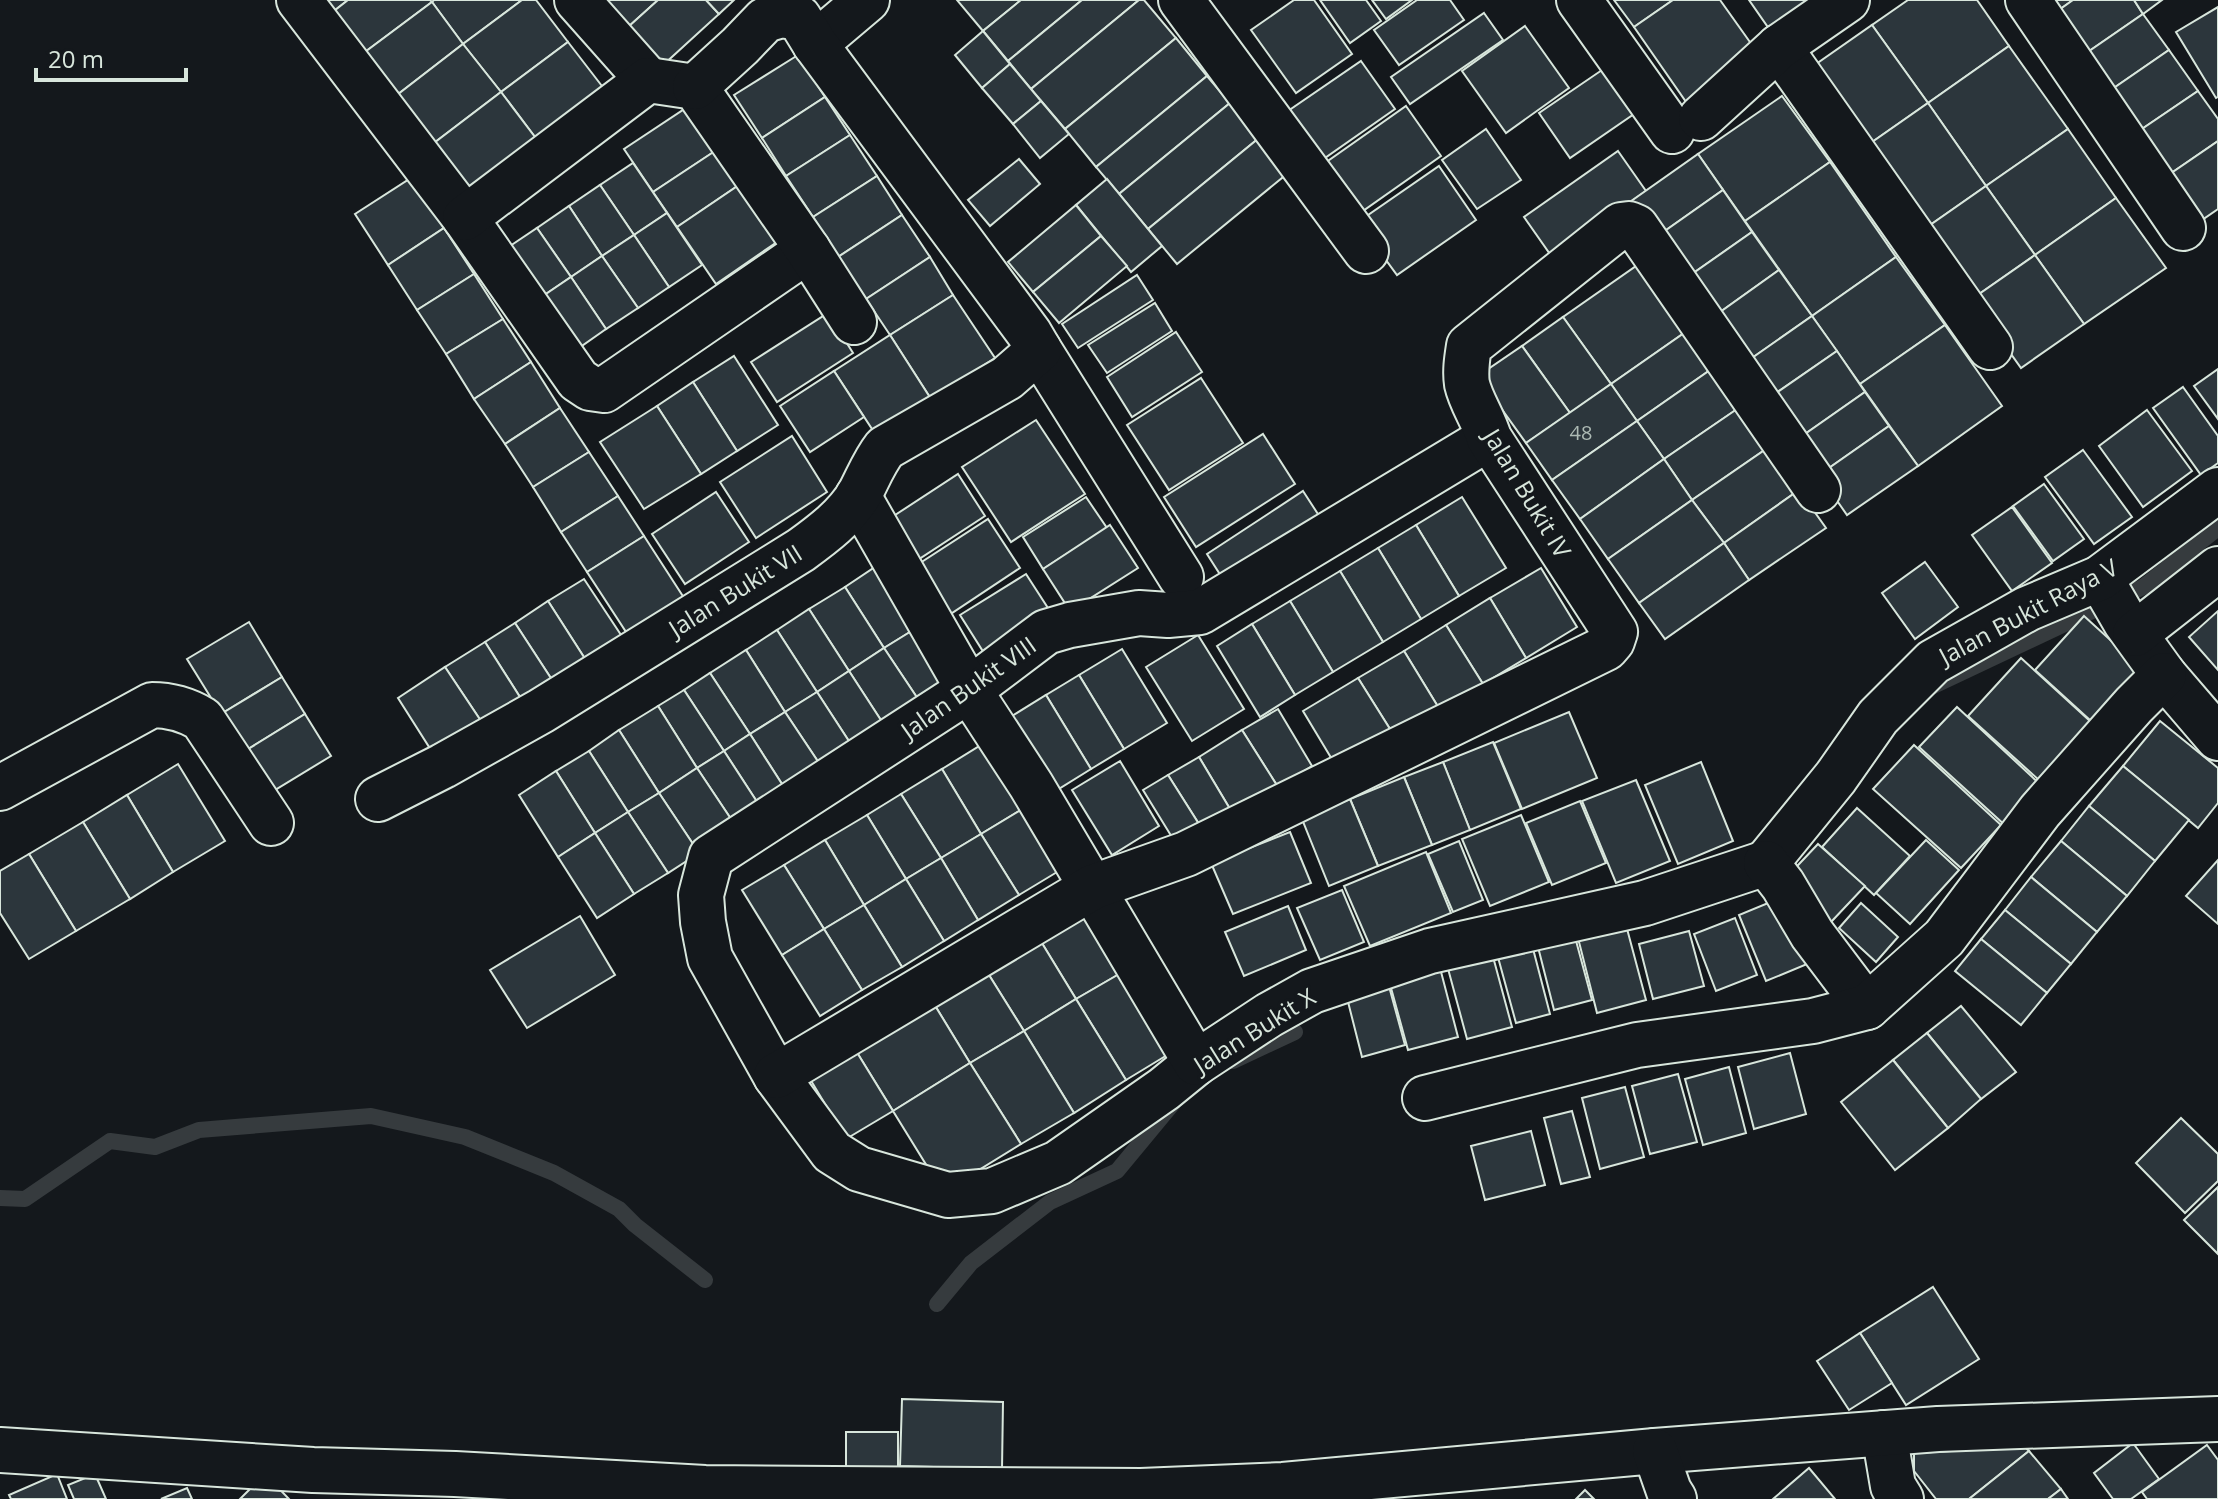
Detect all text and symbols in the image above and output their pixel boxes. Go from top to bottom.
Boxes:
scale bar [36,32,186,82]
text: 20 m [48,42,104,75]
house number: 48 [1570,419,1592,446]
street label: Jalan Bukit IV [1476,421,1580,564]
street label: Jalan Bukit VII [660,536,808,645]
street label: Jalan Bukit Raya V [1931,550,2124,673]
street label: Jalan Bukit VIII [892,628,1042,747]
street label: Jalan Bukit X [1185,979,1321,1082]

